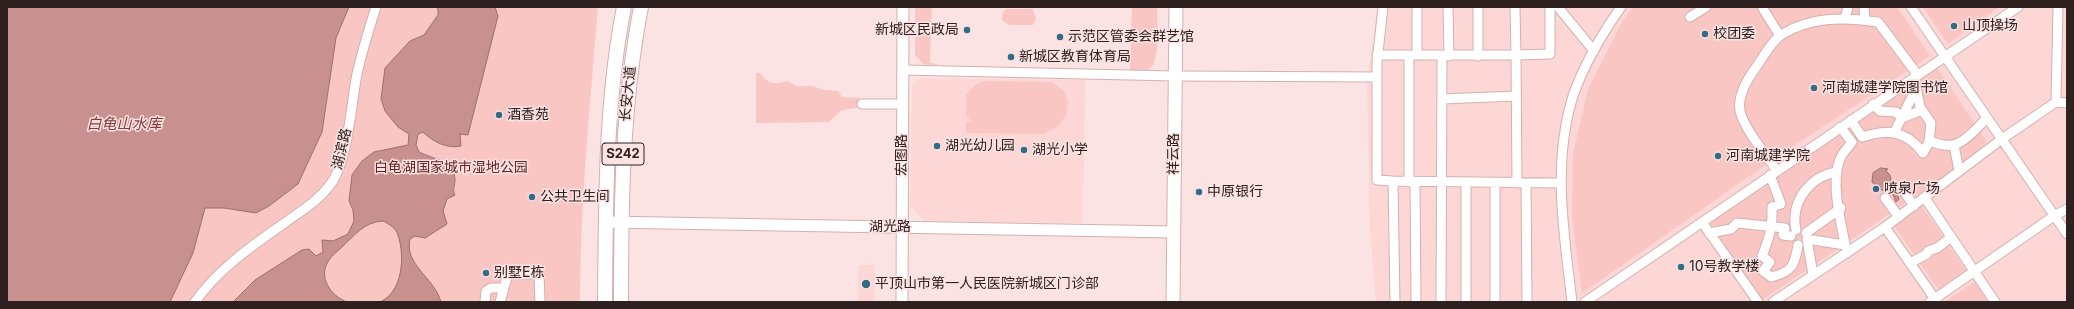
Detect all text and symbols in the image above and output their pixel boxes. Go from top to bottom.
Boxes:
place label: 山顶操场 [1962,18,2018,34]
marker: 山顶操场 [1949,21,1959,31]
place label: 新城区民政局 [875,22,959,38]
marker: 新城区民政局 [962,25,972,35]
place label: 校团委 [1713,26,1755,42]
place label: 示范区管委会群艺馆 [1068,29,1194,45]
marker: 校团委 [1700,29,1710,39]
marker: 示范区管委会群艺馆 [1055,32,1065,42]
place label: 新城区教育体育局 [1019,49,1131,65]
marker: 新城区教育体育局 [1006,52,1016,62]
street label: 长安大道 [617,65,639,123]
place label: 河南城建学院图书馆 [1822,80,1948,96]
marker: 河南城建学院图书馆 [1809,83,1819,93]
place label: 酒香苑 [507,107,549,123]
marker: 酒香苑 [494,110,504,120]
water label: 白龟山水库 [87,115,161,133]
street label: 湖滨路 [329,127,355,171]
street label: 祥云路 [1166,133,1182,175]
street label: 宏图路 [894,134,910,176]
place label: 湖光幼儿园 [945,138,1015,154]
marker: 湖光幼儿园 [932,141,942,151]
place label: 湖光小学 [1032,142,1088,158]
road number: S242 [602,143,644,165]
marker: 湖光小学 [1019,145,1029,155]
place label: 河南城建学院 [1726,148,1810,164]
marker: 河南城建学院 [1713,151,1723,161]
park label: 白龟湖国家城市湿地公园 [374,160,528,176]
place label: 喷泉广场 [1884,181,1940,197]
place label: 中原银行 [1207,184,1263,200]
marker: 喷泉广场 [1871,184,1881,194]
marker: 中原银行 [1194,187,1204,197]
place label: 公共卫生间 [540,189,610,205]
marker: 公共卫生间 [527,192,537,202]
street label: 湖光路 [869,219,911,235]
place label: 10号教学楼 [1689,259,1760,275]
marker: 10号教学楼 [1676,262,1686,272]
place label: 别墅E栋 [494,265,544,281]
marker: 别墅E栋 [481,268,491,278]
place label: 平顶山市第一人民医院新城区门诊部 [875,276,1099,292]
marker: 平顶山市第一人民医院新城区门诊部 [860,278,872,290]

